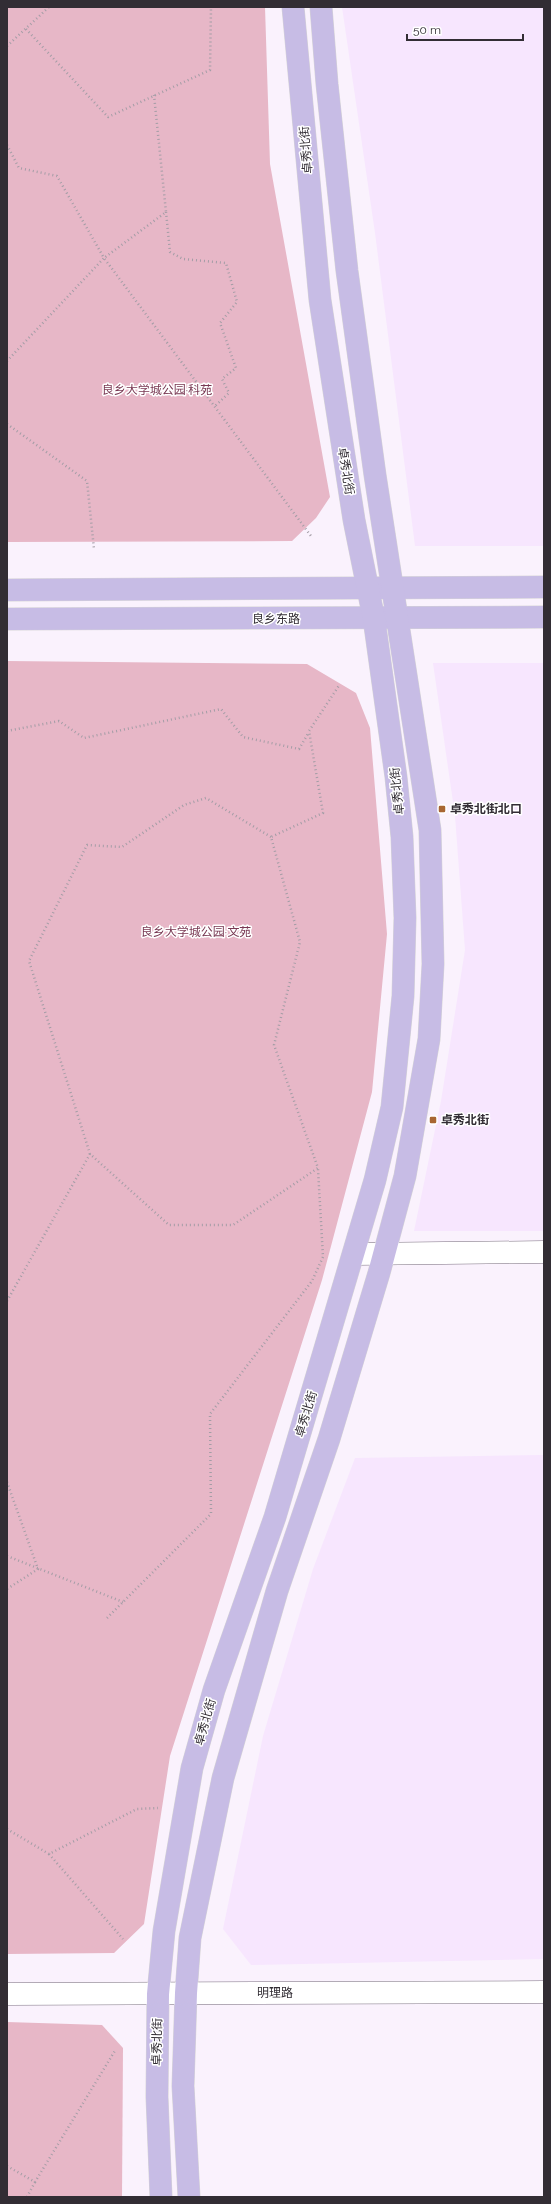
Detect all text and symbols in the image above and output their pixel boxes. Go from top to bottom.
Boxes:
scale bar [407,16,523,42]
text: 50 m [413,23,441,37]
street label: 卓秀北街 [297,125,315,175]
park label: 良乡大学城公园·科苑 [102,383,212,397]
street label: 卓秀北街 [335,446,357,496]
street label: 良乡东路 [252,612,300,626]
street label: 卓秀北街 [388,766,406,816]
place label: 卓秀北街北口 [450,802,522,816]
marker: 卓秀北街北口 [437,804,447,814]
park label: 良乡大学城公园·文苑 [141,925,251,939]
place label: 卓秀北街 [441,1113,489,1127]
marker: 卓秀北街 [428,1115,438,1125]
street label: 卓秀北街 [292,1389,320,1439]
street label: 卓秀北街 [192,1697,218,1747]
street label: 明理路 [257,1986,293,2000]
street label: 卓秀北街 [150,2018,164,2066]

